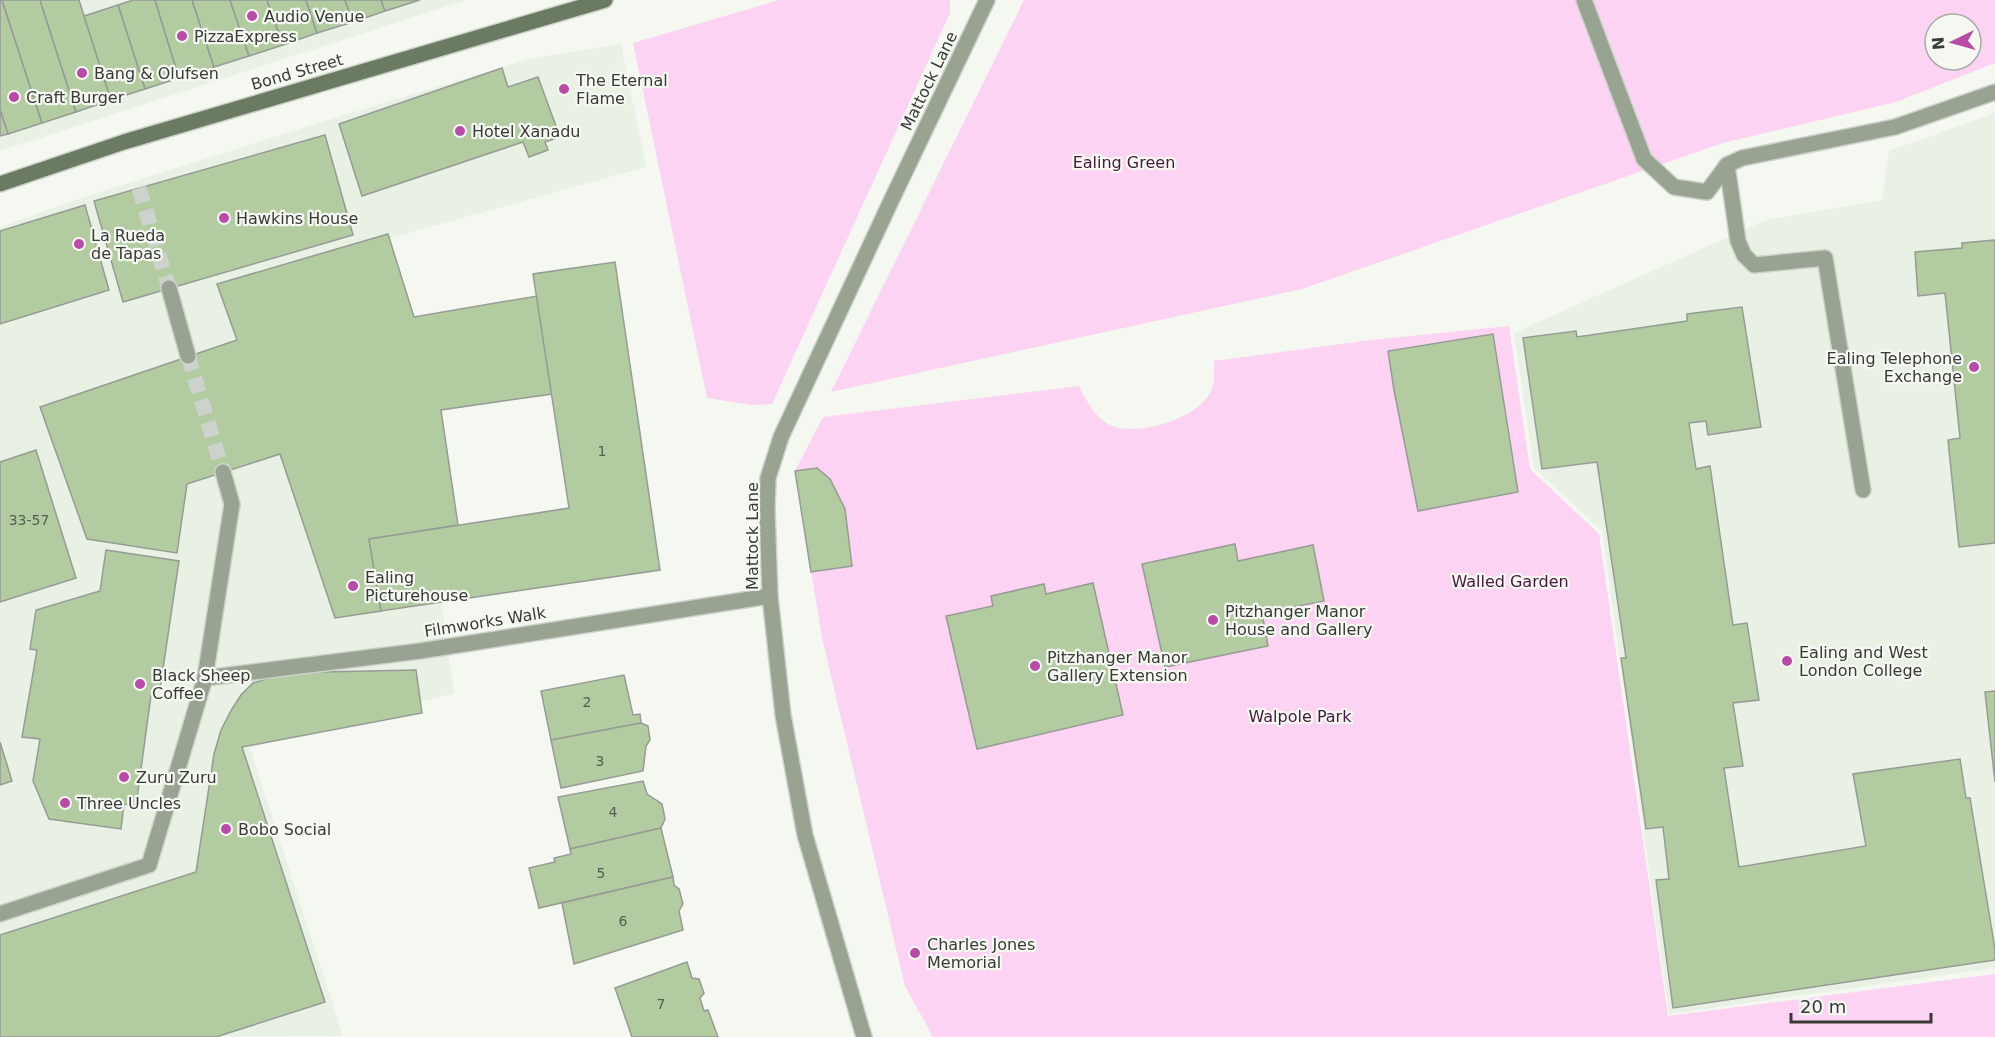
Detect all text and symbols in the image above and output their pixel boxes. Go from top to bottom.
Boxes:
place label: Audio Venue [264,7,364,26]
marker: Audio Venue [245,9,259,23]
north arrow [1923,12,1983,72]
place label: PizzaExpress [194,27,297,46]
street label: Mattock Lane [897,28,961,134]
marker: PizzaExpress [175,29,189,43]
text: N [1929,36,1949,51]
street label: Bond Street [249,50,345,94]
place label: Bang & Olufsen [94,64,219,83]
marker: Bang & Olufsen [75,66,89,80]
place label: The Eternal Flame [575,71,668,108]
marker: The Eternal Flame [557,82,571,96]
place label: Craft Burger [26,88,125,107]
marker: Craft Burger [7,90,21,104]
place label: Hotel Xanadu [472,122,580,141]
marker: Hotel Xanadu [453,124,467,138]
park label: Ealing Green [1073,153,1175,172]
place label: Hawkins House [236,209,358,228]
marker: Hawkins House [217,211,231,225]
place label: La Rueda de Tapas [91,226,165,263]
marker: La Rueda de Tapas [72,237,86,251]
place label: Ealing Telephone Exchange [1827,349,1962,386]
marker: Ealing Telephone Exchange [1967,360,1981,374]
house number: 1 [598,443,606,459]
street label: Mattock Lane [743,482,762,590]
house number: 33-57 [9,512,49,528]
place label: Ealing Picturehouse [365,568,468,605]
park label: Walled Garden [1451,572,1569,591]
marker: Ealing Picturehouse [346,579,360,593]
place label: Pitzhanger Manor House and Gallery [1225,602,1372,639]
street label: Filmworks Walk [423,603,548,641]
marker: Pitzhanger Manor House and Gallery [1206,613,1220,627]
place label: Ealing and West London College [1799,643,1928,680]
place label: Pitzhanger Manor Gallery Extension [1047,648,1188,685]
marker: Ealing and West London College [1780,654,1794,668]
marker: Pitzhanger Manor Gallery Extension [1028,659,1042,673]
place label: Black Sheep Coffee [152,666,251,703]
marker: Black Sheep Coffee [133,677,147,691]
house number: 2 [583,694,591,710]
park label: Walpole Park [1249,707,1352,726]
house number: 3 [596,753,604,769]
place label: Zuru Zuru [136,768,217,787]
marker: Zuru Zuru [117,770,131,784]
place label: Three Uncles [76,794,181,813]
marker: Three Uncles [58,796,72,810]
house number: 4 [609,804,618,820]
place label: Bobo Social [238,820,331,839]
marker: Bobo Social [219,822,233,836]
house number: 5 [597,865,605,881]
house number: 6 [619,913,628,929]
place label: Charles Jones Memorial [927,935,1035,972]
marker: Charles Jones Memorial [908,946,922,960]
scale bar [1791,986,1930,1024]
house number: 7 [657,996,665,1012]
text: 20 m [1800,996,1846,1017]

